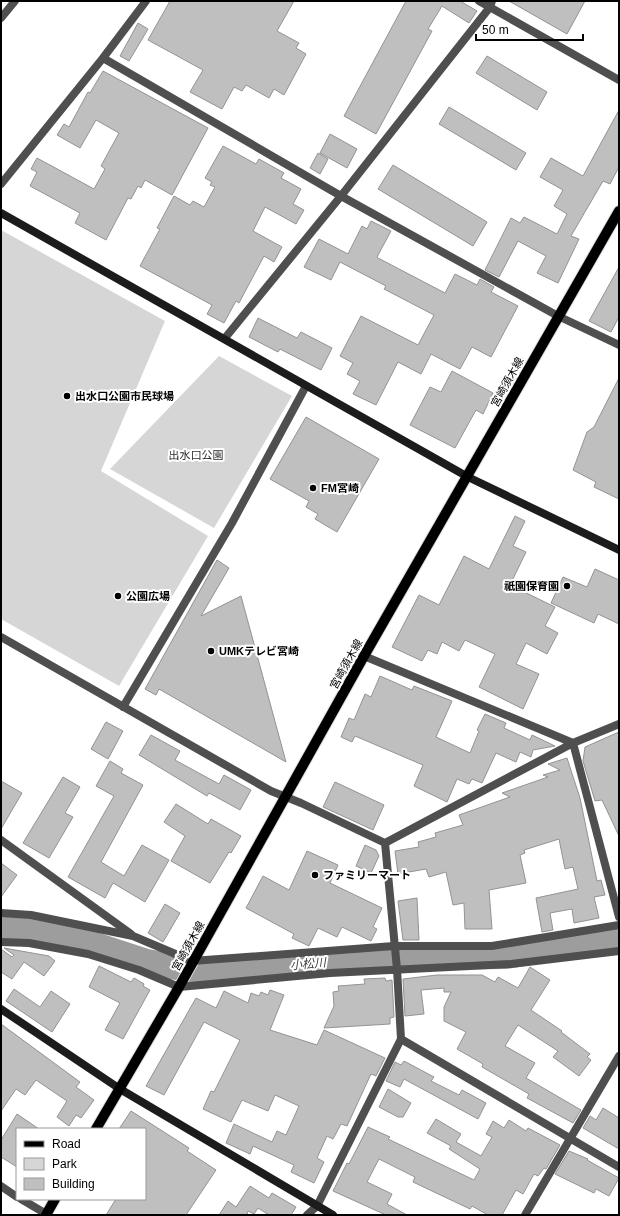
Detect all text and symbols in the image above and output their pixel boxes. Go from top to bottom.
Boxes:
scale bar [476,16,583,42]
text: 50 m [482,23,509,37]
street label: 宮崎須木線 [488,355,526,409]
place label: 出水口公園市民球場 [75,390,174,402]
marker: 出水口公園市民球場 [62,391,72,401]
park label: 出水口公園 [169,449,224,461]
place label: FM宮崎 [321,482,359,494]
marker: FM宮崎 [308,483,318,493]
place label: 祇園保育園 [504,580,559,592]
marker: 祇園保育園 [562,581,572,591]
place label: 公園広場 [126,590,170,602]
marker: 公園広場 [113,591,123,601]
street label: 宮崎須木線 [327,637,365,691]
place label: UMKテレビ宮崎 [219,645,299,657]
marker: UMKテレビ宮崎 [206,646,216,656]
place label: ファミリーマート [323,869,411,881]
marker: ファミリーマート [310,870,320,880]
street label: 宮崎須木線 [169,919,207,973]
water label: 小松川 [289,955,329,973]
legend [16,1128,146,1200]
text: Road [52,1137,81,1151]
text: Park [52,1157,78,1171]
text: Building [52,1177,95,1191]

